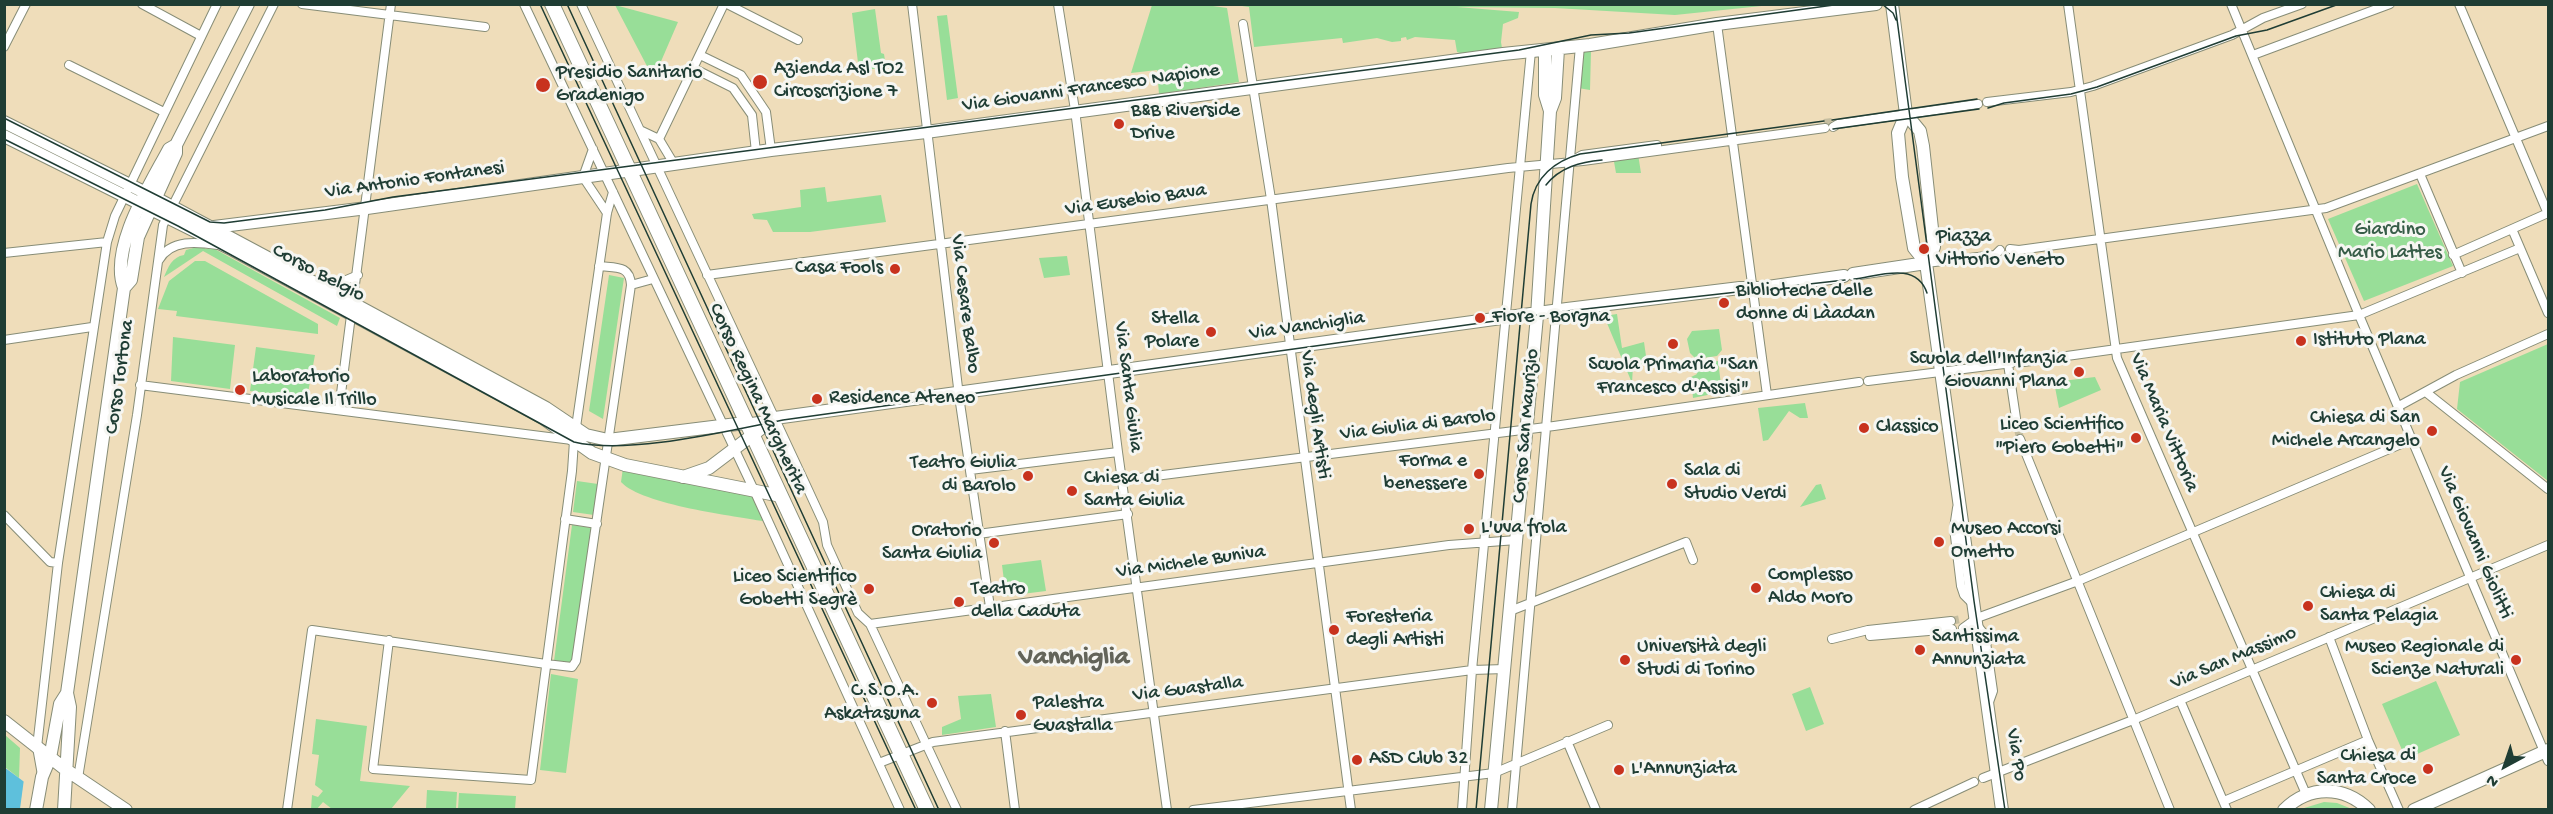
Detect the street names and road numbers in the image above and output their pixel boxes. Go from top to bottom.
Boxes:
street label: Via Giovanni Francesco Napione [961,59,1221,119]
street label: Via Antonio Fontanesi [324,157,506,205]
street label: Via Eusebio Bava [1064,179,1208,223]
street label: Via Cesare Balbo [944,233,984,375]
street label: Corso Belgio [267,240,369,308]
street label: Corso Regina Margherita [702,300,812,498]
street label: Via Vanchiglia [1248,307,1366,347]
street label: Corso Tortona [101,318,141,436]
street label: Via Santa Giulia [1107,320,1147,454]
street label: Corso San Maurizio [1508,348,1546,504]
street label: Via degli Artisti [1293,349,1335,481]
street label: Via Maria Vittoria [2123,350,2203,496]
street label: Via Giulia di Barolo [1339,405,1497,447]
street label: Via Giovanni Giolitti [2431,463,2517,623]
street label: Via Michele Buniva [1115,541,1267,585]
street label: Via San Massimo [2167,622,2301,696]
street label: Via Guastalla [1131,671,1245,709]
street label: Via Po [1999,727,2031,783]

